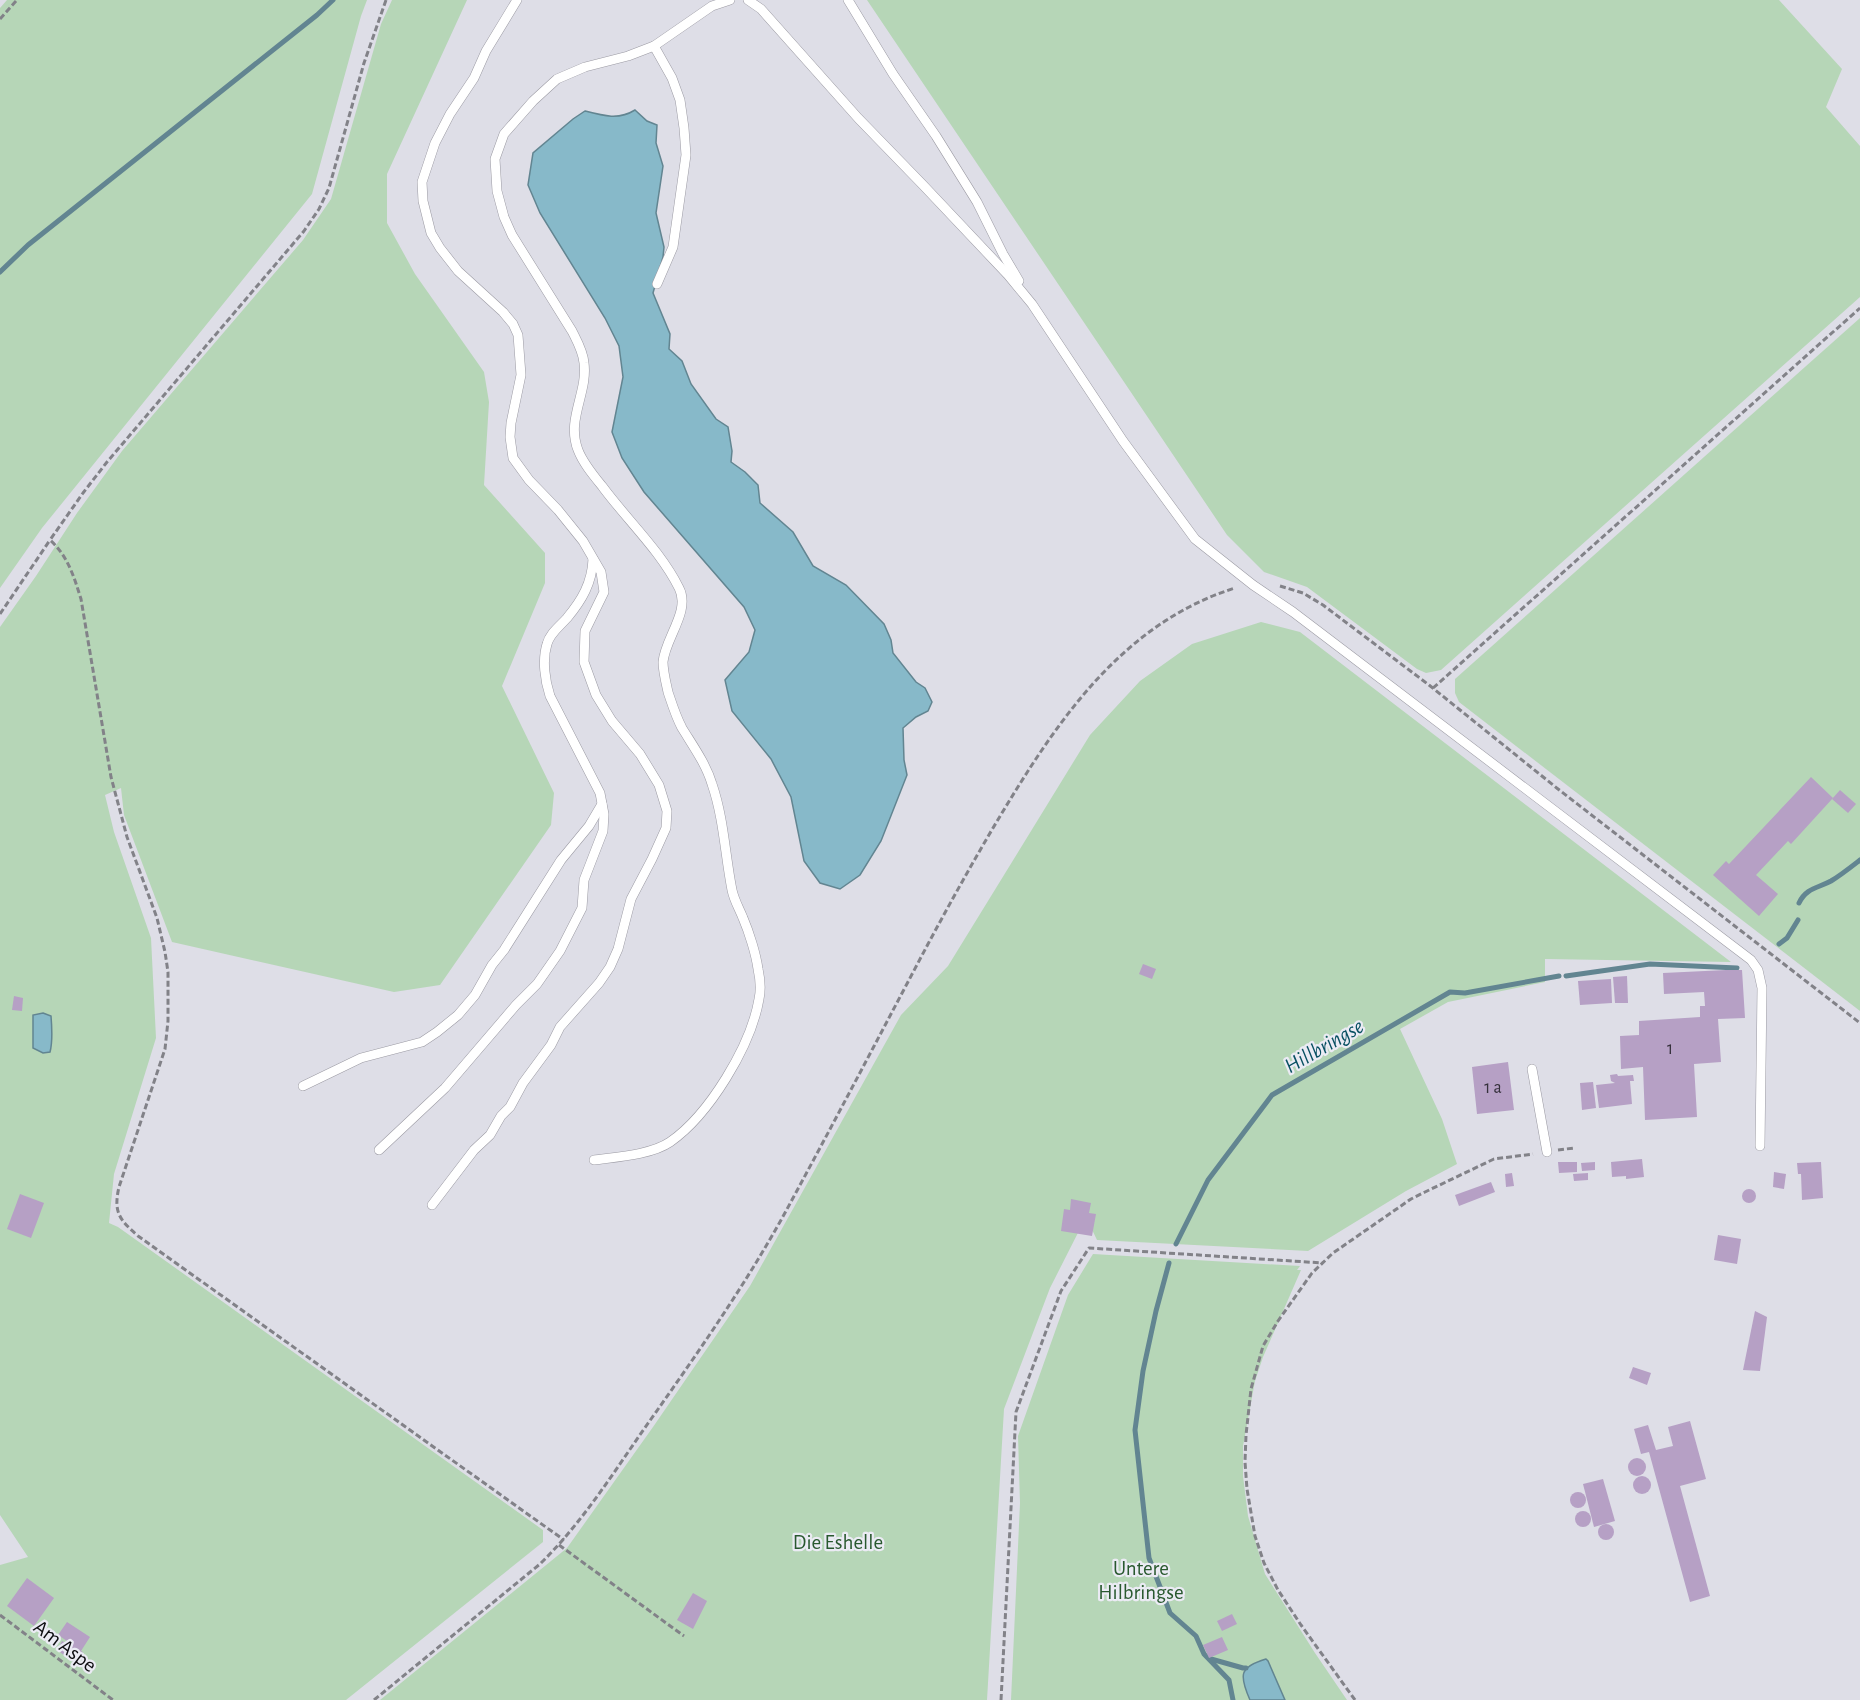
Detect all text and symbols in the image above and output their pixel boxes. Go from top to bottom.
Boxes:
water label: Hillbringse [1281,1015,1367,1077]
house number: 1 [1667,1040,1673,1058]
house number: 1 a [1484,1079,1502,1097]
park label: Die Eshelle [793,1532,883,1553]
park label: Untere Hilbringse [1098,1558,1184,1603]
street label: Am Aspe [30,1616,100,1676]

